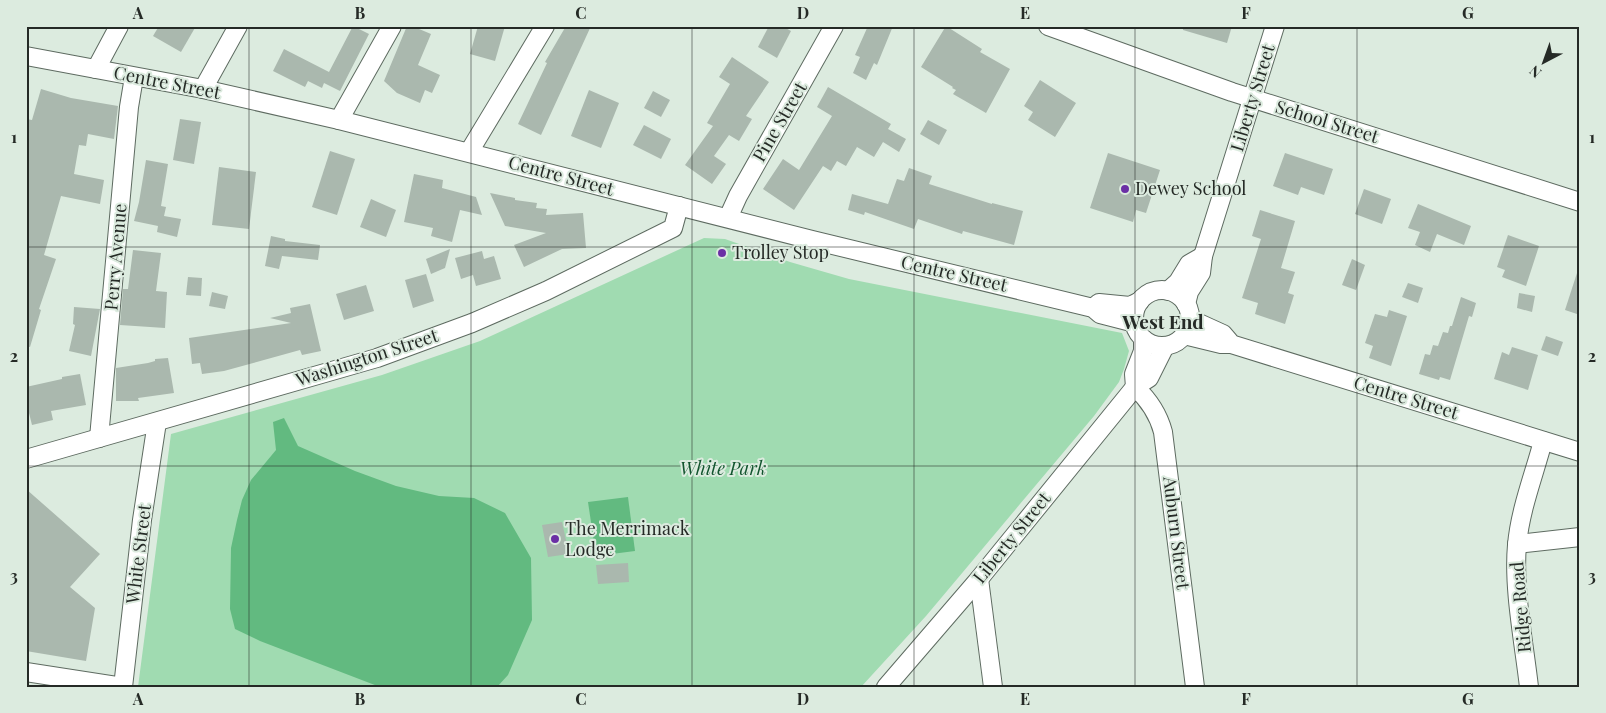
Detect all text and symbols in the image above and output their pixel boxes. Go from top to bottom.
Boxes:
text: A [132,2,144,23]
text: B [355,2,366,23]
text: C [575,2,587,23]
text: D [797,2,809,23]
text: E [1020,2,1030,23]
text: F [1241,2,1251,23]
text: G [1462,2,1474,23]
north arrow [1518,38,1568,88]
street label: Liberty Street [1224,41,1280,154]
street label: Centre Street [112,60,223,104]
text: N [1525,62,1545,83]
street label: Pine Street [747,77,812,166]
street label: School Street [1273,94,1382,148]
text: 1 [11,126,17,147]
text: 1 [1589,126,1595,147]
street label: Centre Street [506,149,617,201]
place label: Dewey School [1135,176,1247,200]
marker: Dewey School [1119,183,1131,195]
street label: Perry Avenue [98,202,132,311]
place label: Trolley Stop [732,240,829,264]
marker: Trolley Stop [716,247,728,259]
street label: Centre Street [899,249,1010,297]
district label: West End [1121,308,1204,334]
street label: Washington Street [292,323,441,392]
text: 2 [10,345,18,366]
text: 2 [1588,345,1596,366]
street label: Centre Street [1351,370,1462,425]
park label: White Park [680,456,766,480]
street label: Auburn Street [1158,474,1196,591]
street label: Liberty Street [967,486,1056,588]
street label: White Street [120,502,156,606]
place label: The Merrimack Lodge [565,516,690,561]
marker: The Merrimack Lodge [549,533,561,545]
street label: Ridge Road [1504,560,1536,654]
text: 3 [10,565,18,586]
text: 3 [1588,565,1596,586]
text: A [132,688,144,709]
text: B [355,688,366,709]
text: C [575,688,587,709]
text: D [797,688,809,709]
text: E [1020,688,1030,709]
text: F [1241,688,1251,709]
text: G [1462,688,1474,709]

